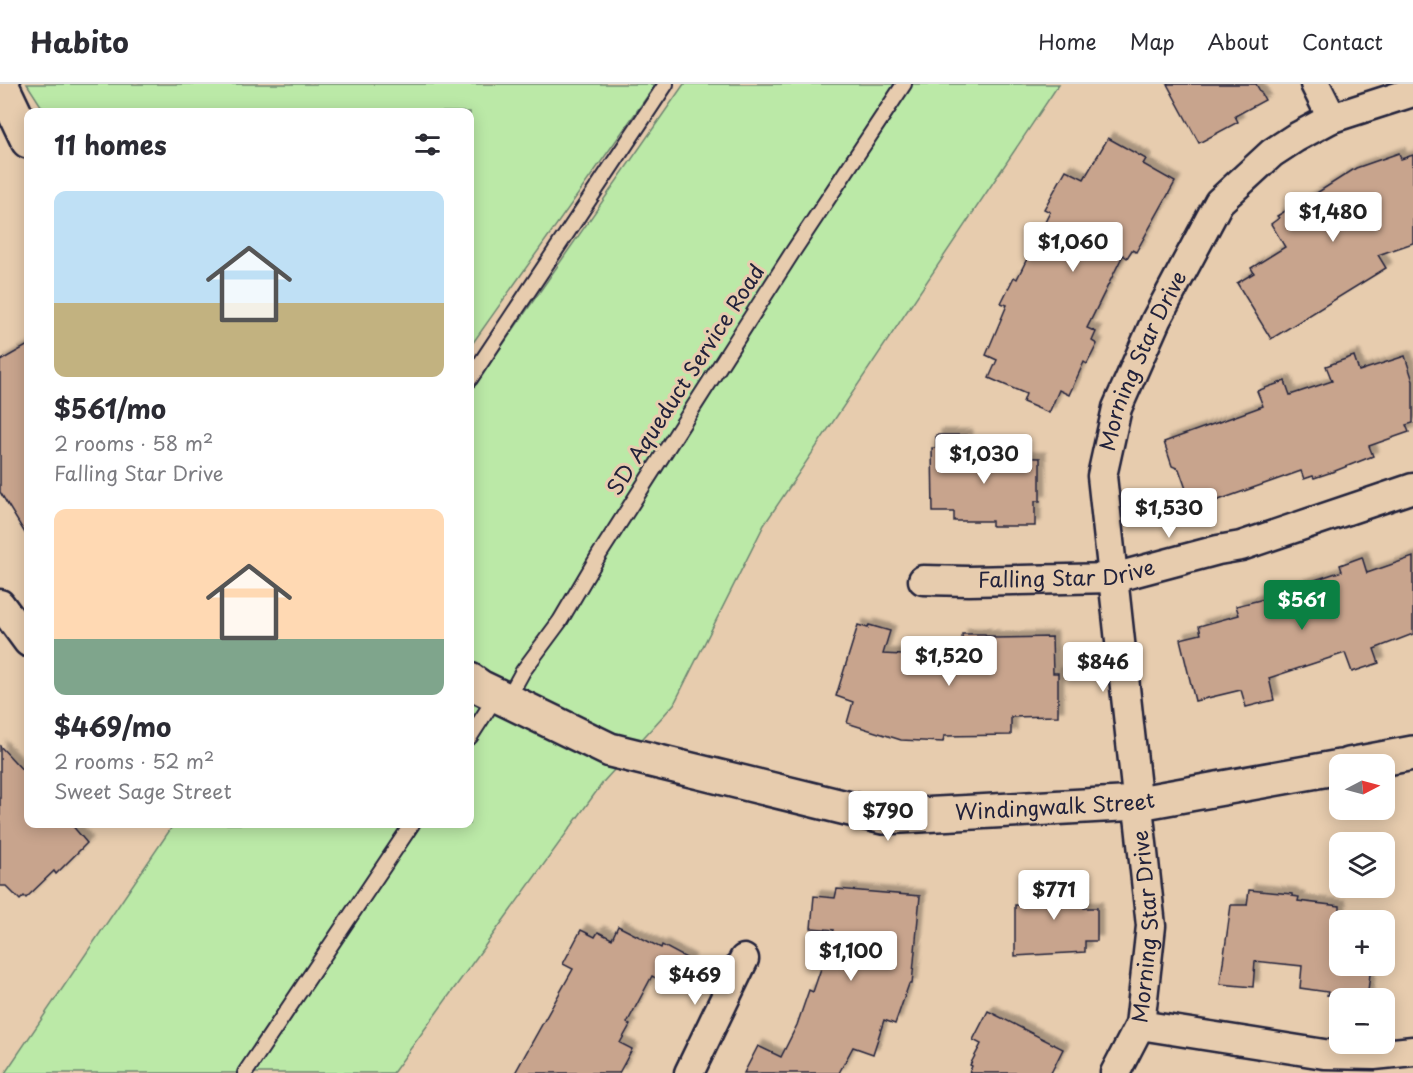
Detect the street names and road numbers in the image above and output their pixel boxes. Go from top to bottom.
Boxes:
street label: SD Aqueduct Service Road [597,257,771,501]
street label: Morning Star Drive [1090,264,1194,454]
street label: Falling Star Drive [977,550,1158,595]
street label: Windingwalk Street [954,783,1157,827]
street label: Morning Star Drive [1122,829,1165,1025]

